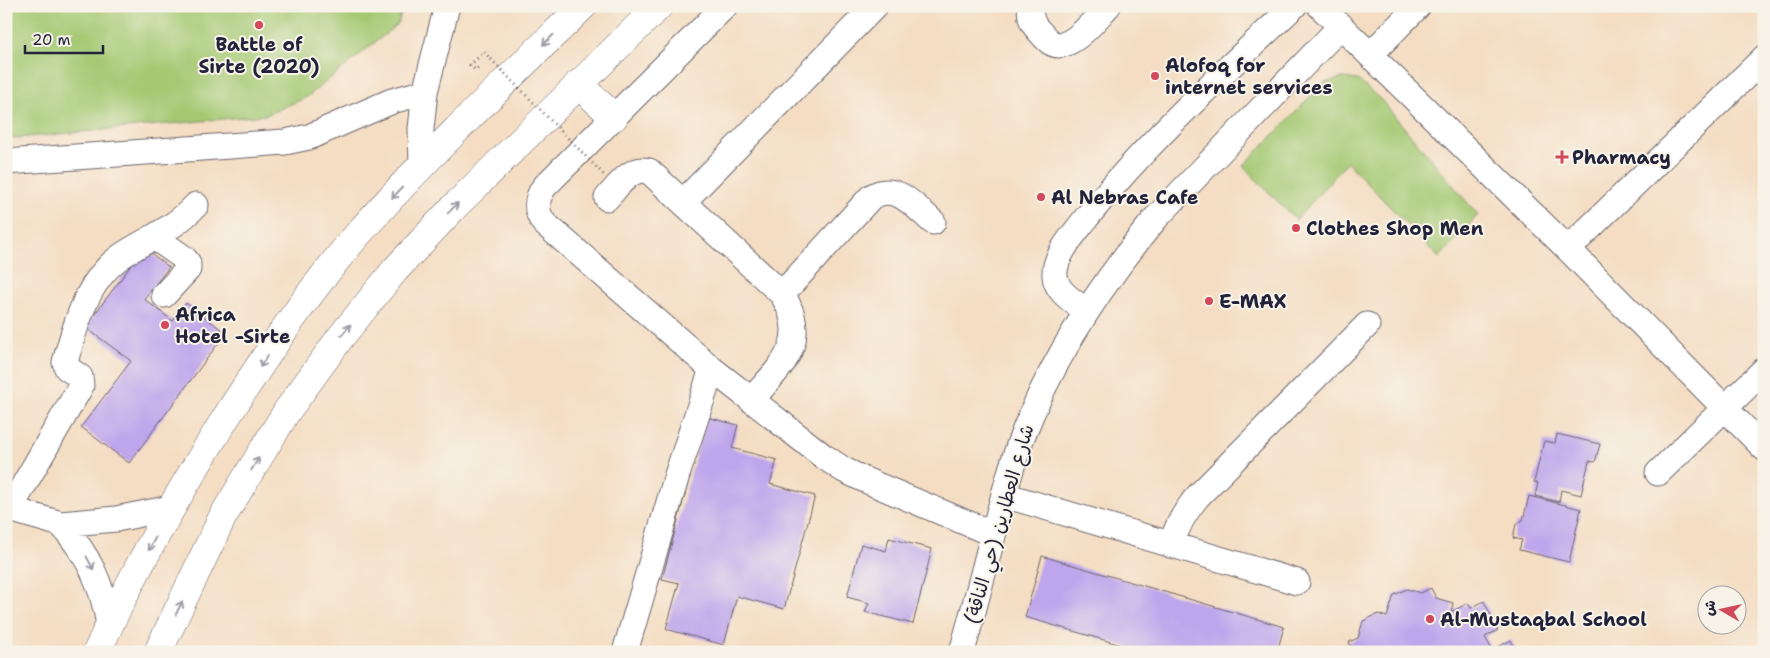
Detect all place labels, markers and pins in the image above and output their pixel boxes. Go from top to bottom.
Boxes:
marker: Battle of Sirte (2020) [253,19,265,31]
place label: Battle of Sirte (2020) [199,32,320,79]
place label: Alofoq for internet services [1165,53,1332,100]
marker: Alofoq for internet services [1149,70,1161,82]
place label: Pharmacy [1572,145,1671,170]
marker: Pharmacy [1556,151,1568,163]
place label: Al Nebras Cafe [1051,185,1198,210]
marker: Al Nebras Cafe [1035,191,1047,203]
place label: Clothes Shop Men [1306,216,1484,241]
marker: Clothes Shop Men [1290,222,1302,234]
place label: E-MAX [1219,289,1287,314]
marker: E-MAX [1203,295,1215,307]
place label: Africa Hotel -Sirte [175,302,290,349]
marker: Africa Hotel -Sirte [159,319,171,331]
place label: Al-Mustaqbal School [1440,607,1647,632]
marker: Al-Mustaqbal School [1424,613,1436,625]

